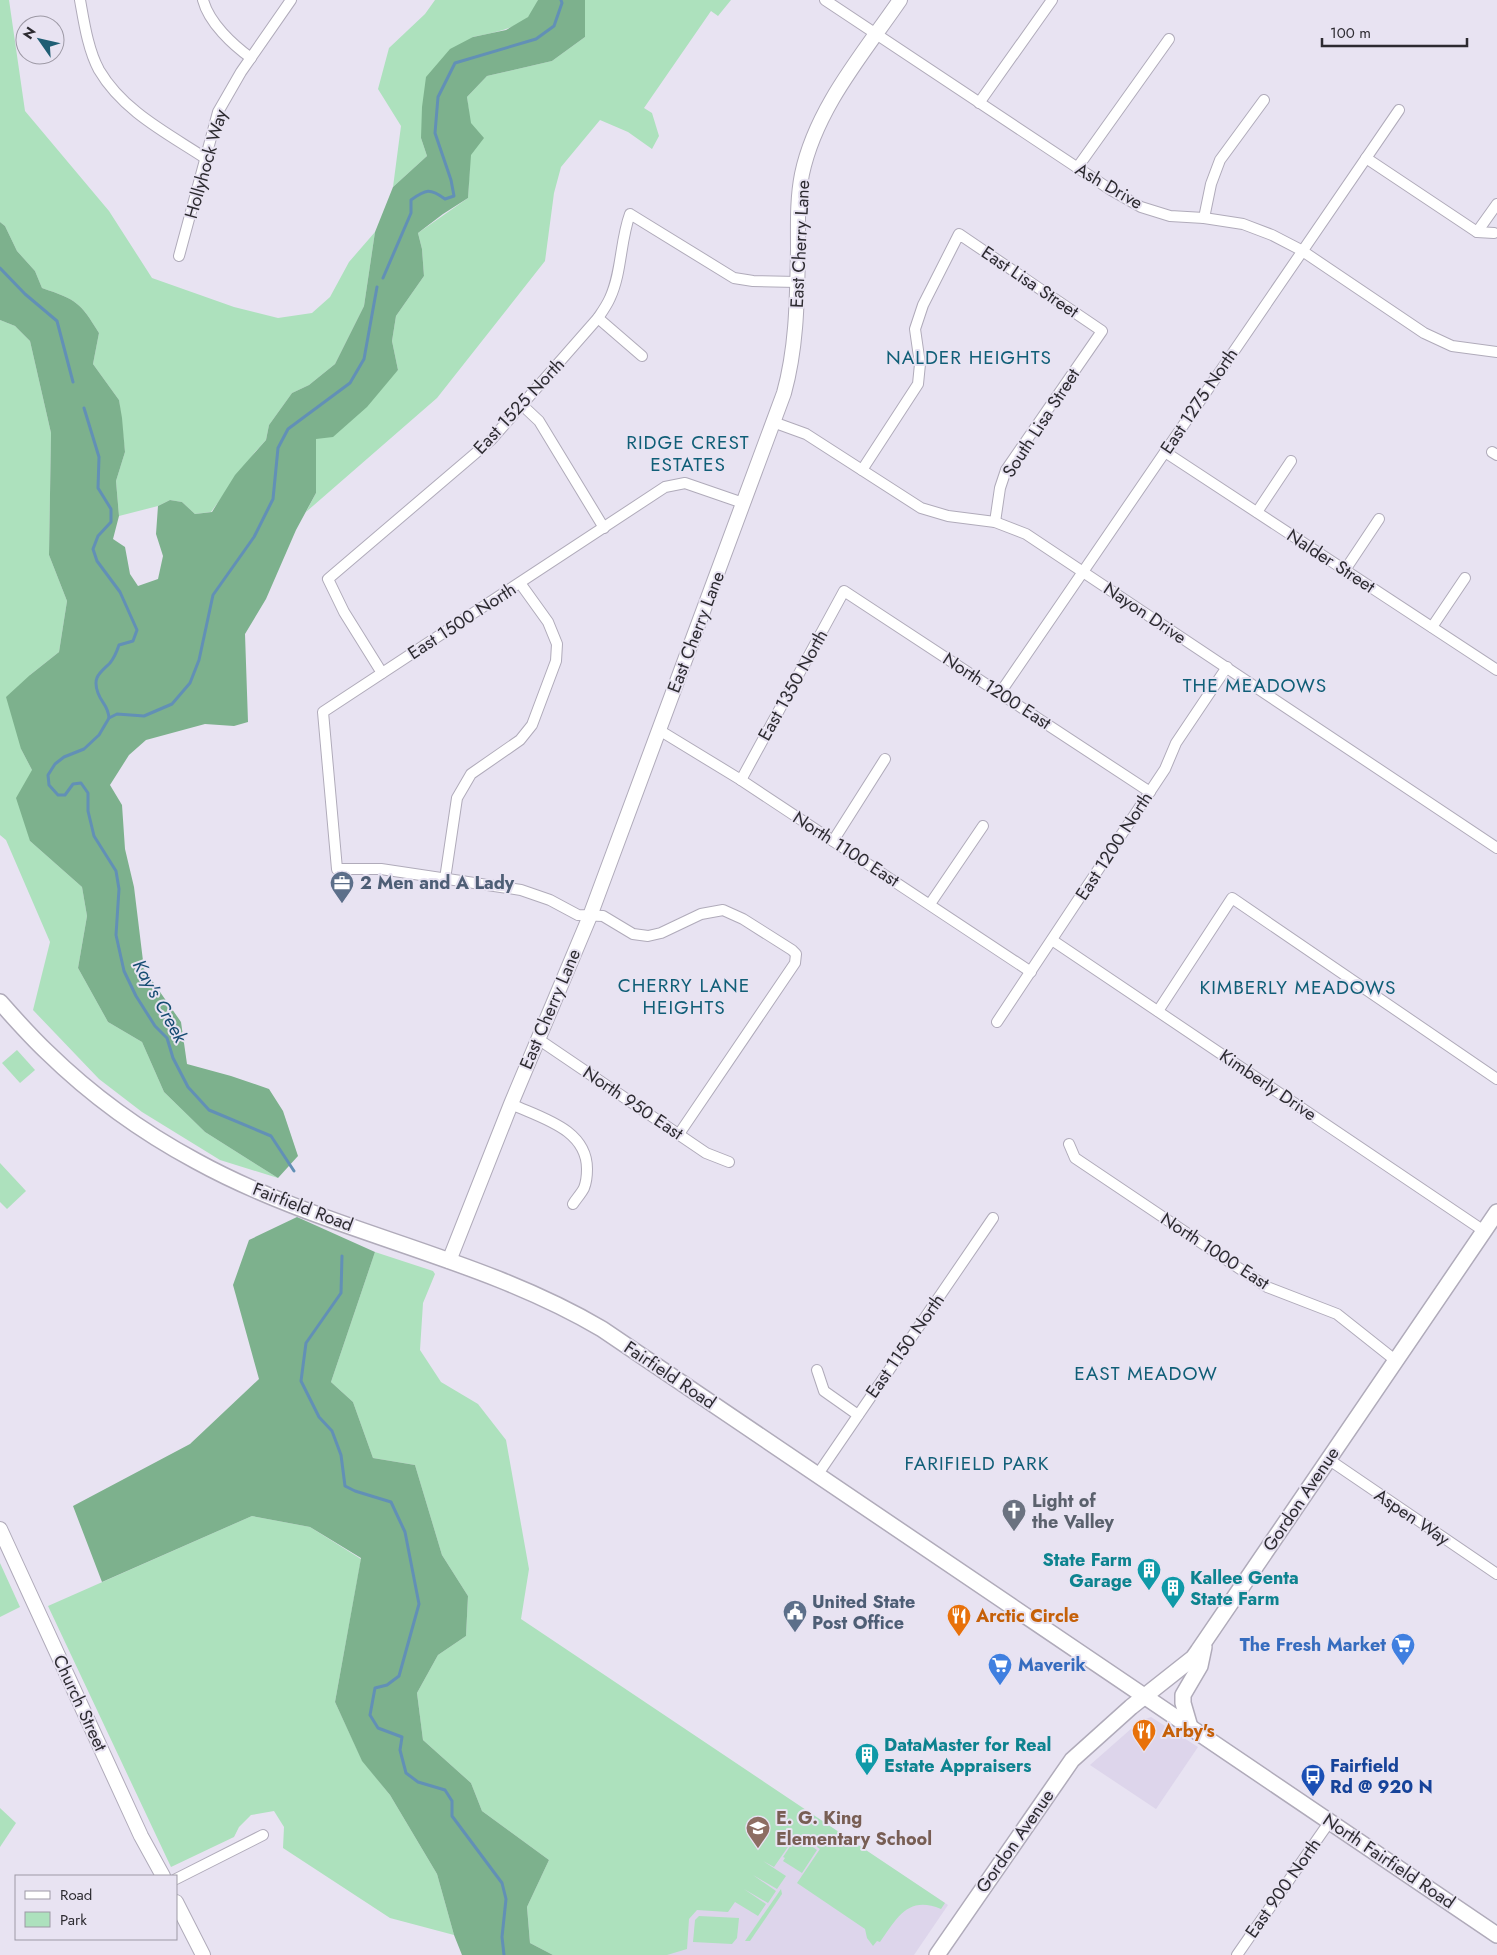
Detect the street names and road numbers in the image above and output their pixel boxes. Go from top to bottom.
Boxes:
street label: Hollyhock Way [178,106,234,222]
street label: Ash Drive [1070,156,1148,216]
street label: East Cherry Lane [784,179,816,309]
street label: East Lisa Street [976,240,1084,325]
street label: East 1275 North [1154,343,1244,459]
street label: East 1525 North [467,352,571,460]
street label: South Lisa Street [996,363,1086,483]
street label: Nalder Street [1282,523,1381,600]
street label: East Cherry Lane [661,567,731,697]
street label: East 1500 North [403,576,521,666]
street label: Nayon Drive [1098,576,1192,650]
street label: East 1350 North [752,625,834,745]
street label: North 1200 East [938,646,1057,736]
street label: East 1200 North [1069,787,1159,905]
street label: North 1100 East [788,805,905,894]
street label: East Cherry Lane [513,945,587,1073]
street label: Kimberly Drive [1214,1043,1322,1127]
street label: North 950 East [578,1060,689,1147]
street label: Fairfield Road [249,1176,357,1238]
street label: North 1000 East [1155,1206,1275,1296]
street label: East 1150 North [859,1289,951,1403]
street label: Fairfield Road [619,1335,721,1415]
street label: Gordon Avenue [1256,1442,1346,1556]
street label: Aspen Way [1369,1482,1455,1552]
street label: Church Street [46,1651,114,1756]
street label: Gordon Avenue [970,1784,1060,1898]
street label: North Fairfield Road [1318,1807,1460,1915]
street label: East 900 North [1239,1833,1327,1943]

